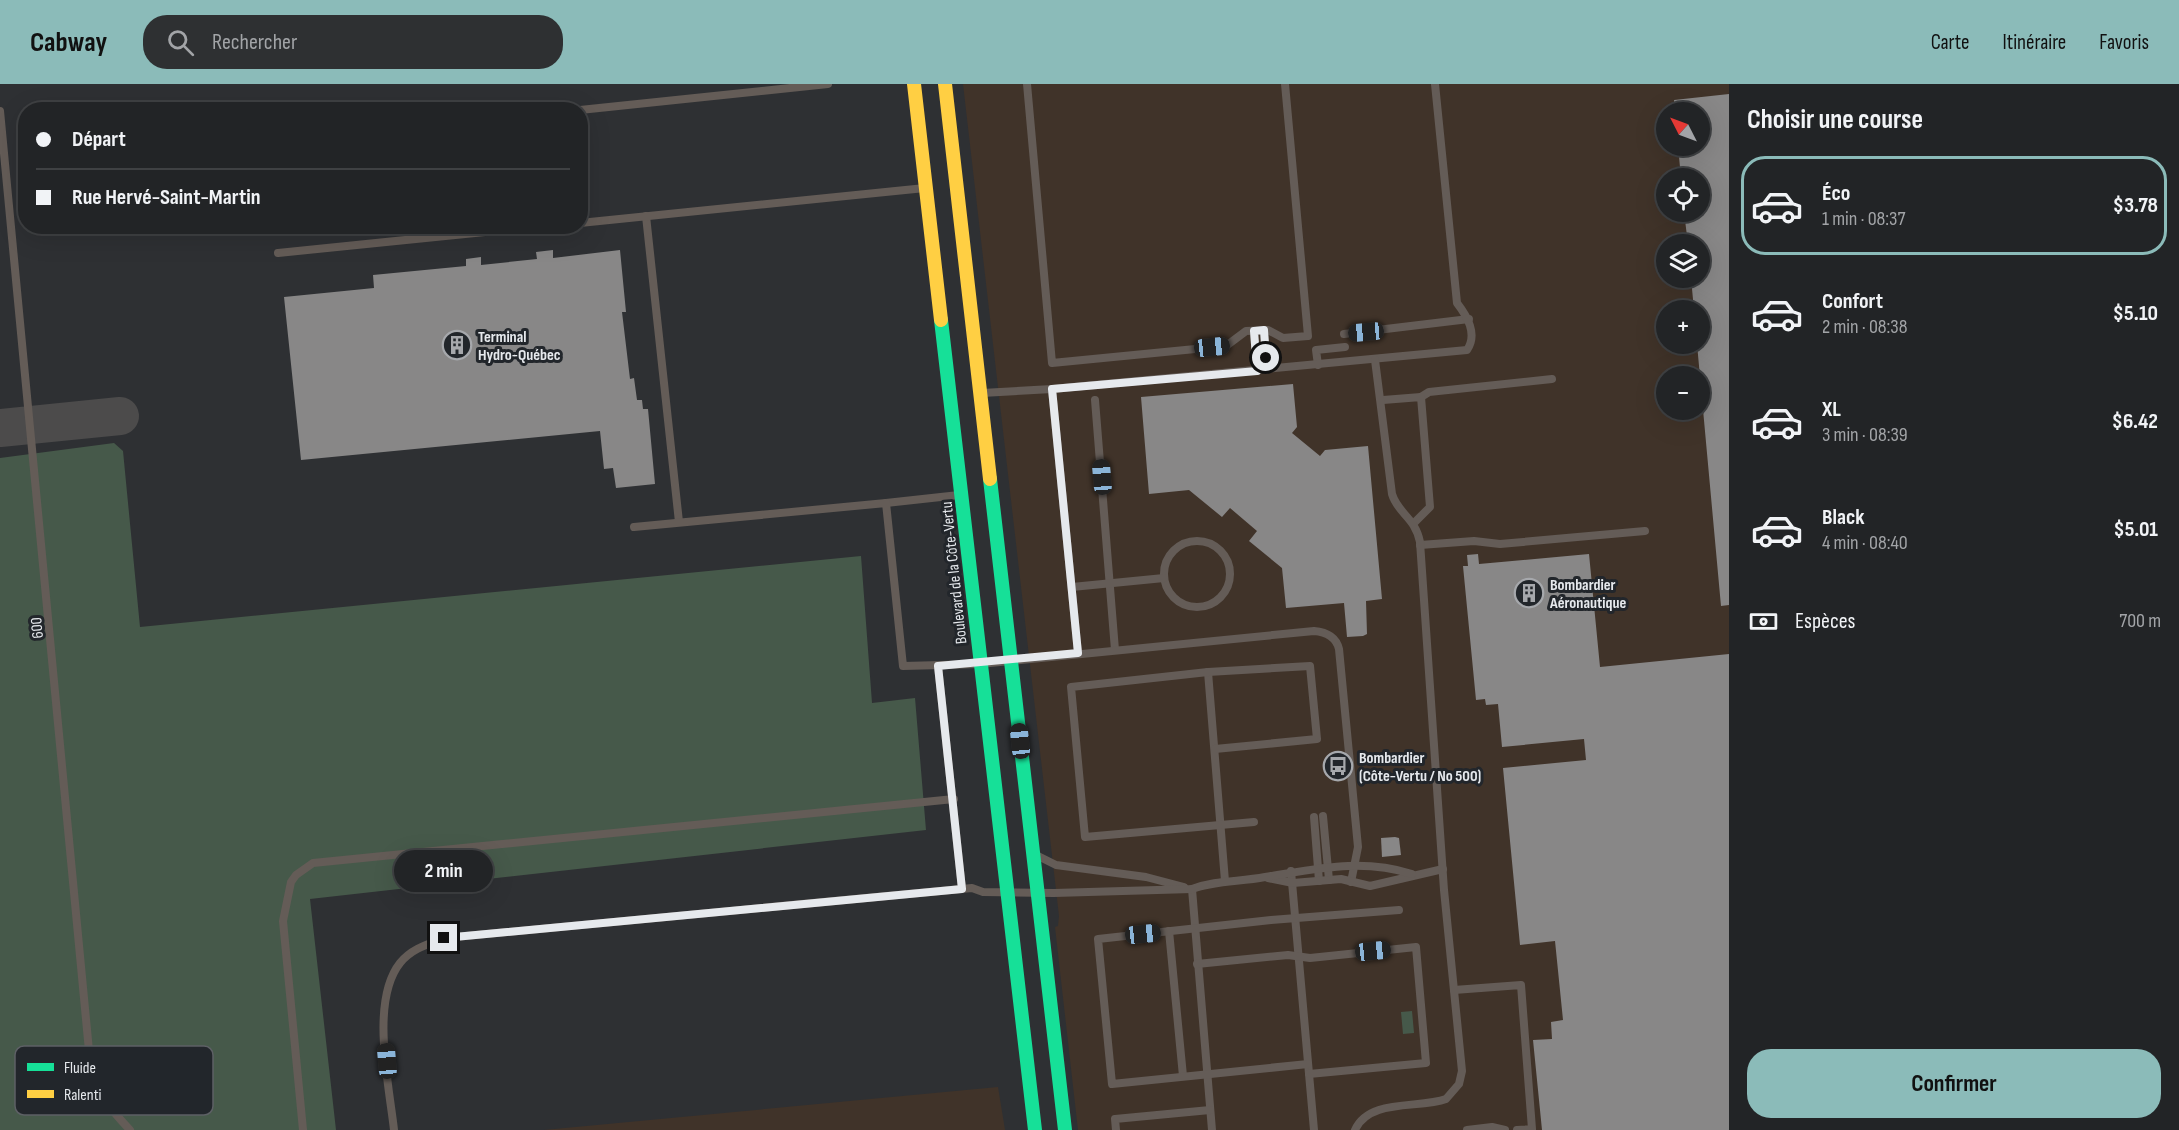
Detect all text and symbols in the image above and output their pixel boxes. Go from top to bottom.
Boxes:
search box [143,15,563,69]
text: Cabway [30,26,107,59]
icon: search [164,26,197,59]
text: Rechercher [212,29,297,56]
text: Carte [1931,30,1970,55]
text: Itinéraire [2003,30,2066,55]
text: Favoris [2099,30,2149,55]
north arrow [1656,102,1710,156]
map controls [1656,102,1710,420]
text: Choisir une course [1747,104,1923,136]
text: Départ [72,126,126,153]
button: locate [1656,168,1710,222]
icon: car [1750,179,1804,233]
text: Éco [1822,180,1850,207]
text: Rue Hervé-Saint-Martin [72,184,260,211]
text: $3.78 [2113,192,2158,219]
text: 1 min · 08:37 [1822,207,1905,231]
button: layers [1656,234,1710,288]
icon: car [1750,287,1804,341]
text: Confort [1822,288,1883,315]
button: + [1656,300,1710,354]
text: $5.10 [2113,300,2158,327]
text: 2 min · 08:38 [1822,315,1907,339]
car [1347,321,1385,343]
place label: Terminal Hydro-Québec [478,328,561,365]
building icon: Terminal Hydro-Québec [441,329,473,361]
car [1193,336,1231,358]
route start [1252,344,1279,371]
button: − [1656,366,1710,420]
icon: car [1750,395,1804,449]
text: XL [1822,396,1841,423]
text: $6.42 [2112,408,2158,435]
text: 3 min · 08:39 [1822,423,1908,447]
car [1091,458,1113,496]
street label: Boulevard de la Côte-Vertu [938,501,971,645]
icon: car [1750,503,1804,557]
text: Black [1822,504,1864,531]
text: $5.01 [2114,516,2158,543]
text: 4 min · 08:40 [1822,531,1908,555]
place label: Bombardier Aéronautique [1549,576,1626,613]
building icon: Bombardier Aéronautique [1513,577,1545,609]
icon: cash [1747,605,1780,638]
text: Espèces [1795,608,1855,635]
text: 700 m [2119,609,2161,633]
street label: 600 [27,616,48,639]
car [1009,722,1031,760]
place label: Bombardier (Côte-Vertu / No 500) [1359,749,1481,786]
bus stop icon: Bombardier (Côte-Vertu / No 500) [1322,750,1354,782]
callout: 2 min [394,851,494,893]
text: 2 min [424,859,463,883]
car [1124,923,1162,945]
route end [430,924,457,951]
car [1354,940,1392,962]
car [376,1042,398,1080]
legend [15,1046,213,1115]
button: Confirmer [1747,1049,2161,1118]
text: Fluide [64,1059,96,1078]
text: Ralenti [64,1086,102,1105]

